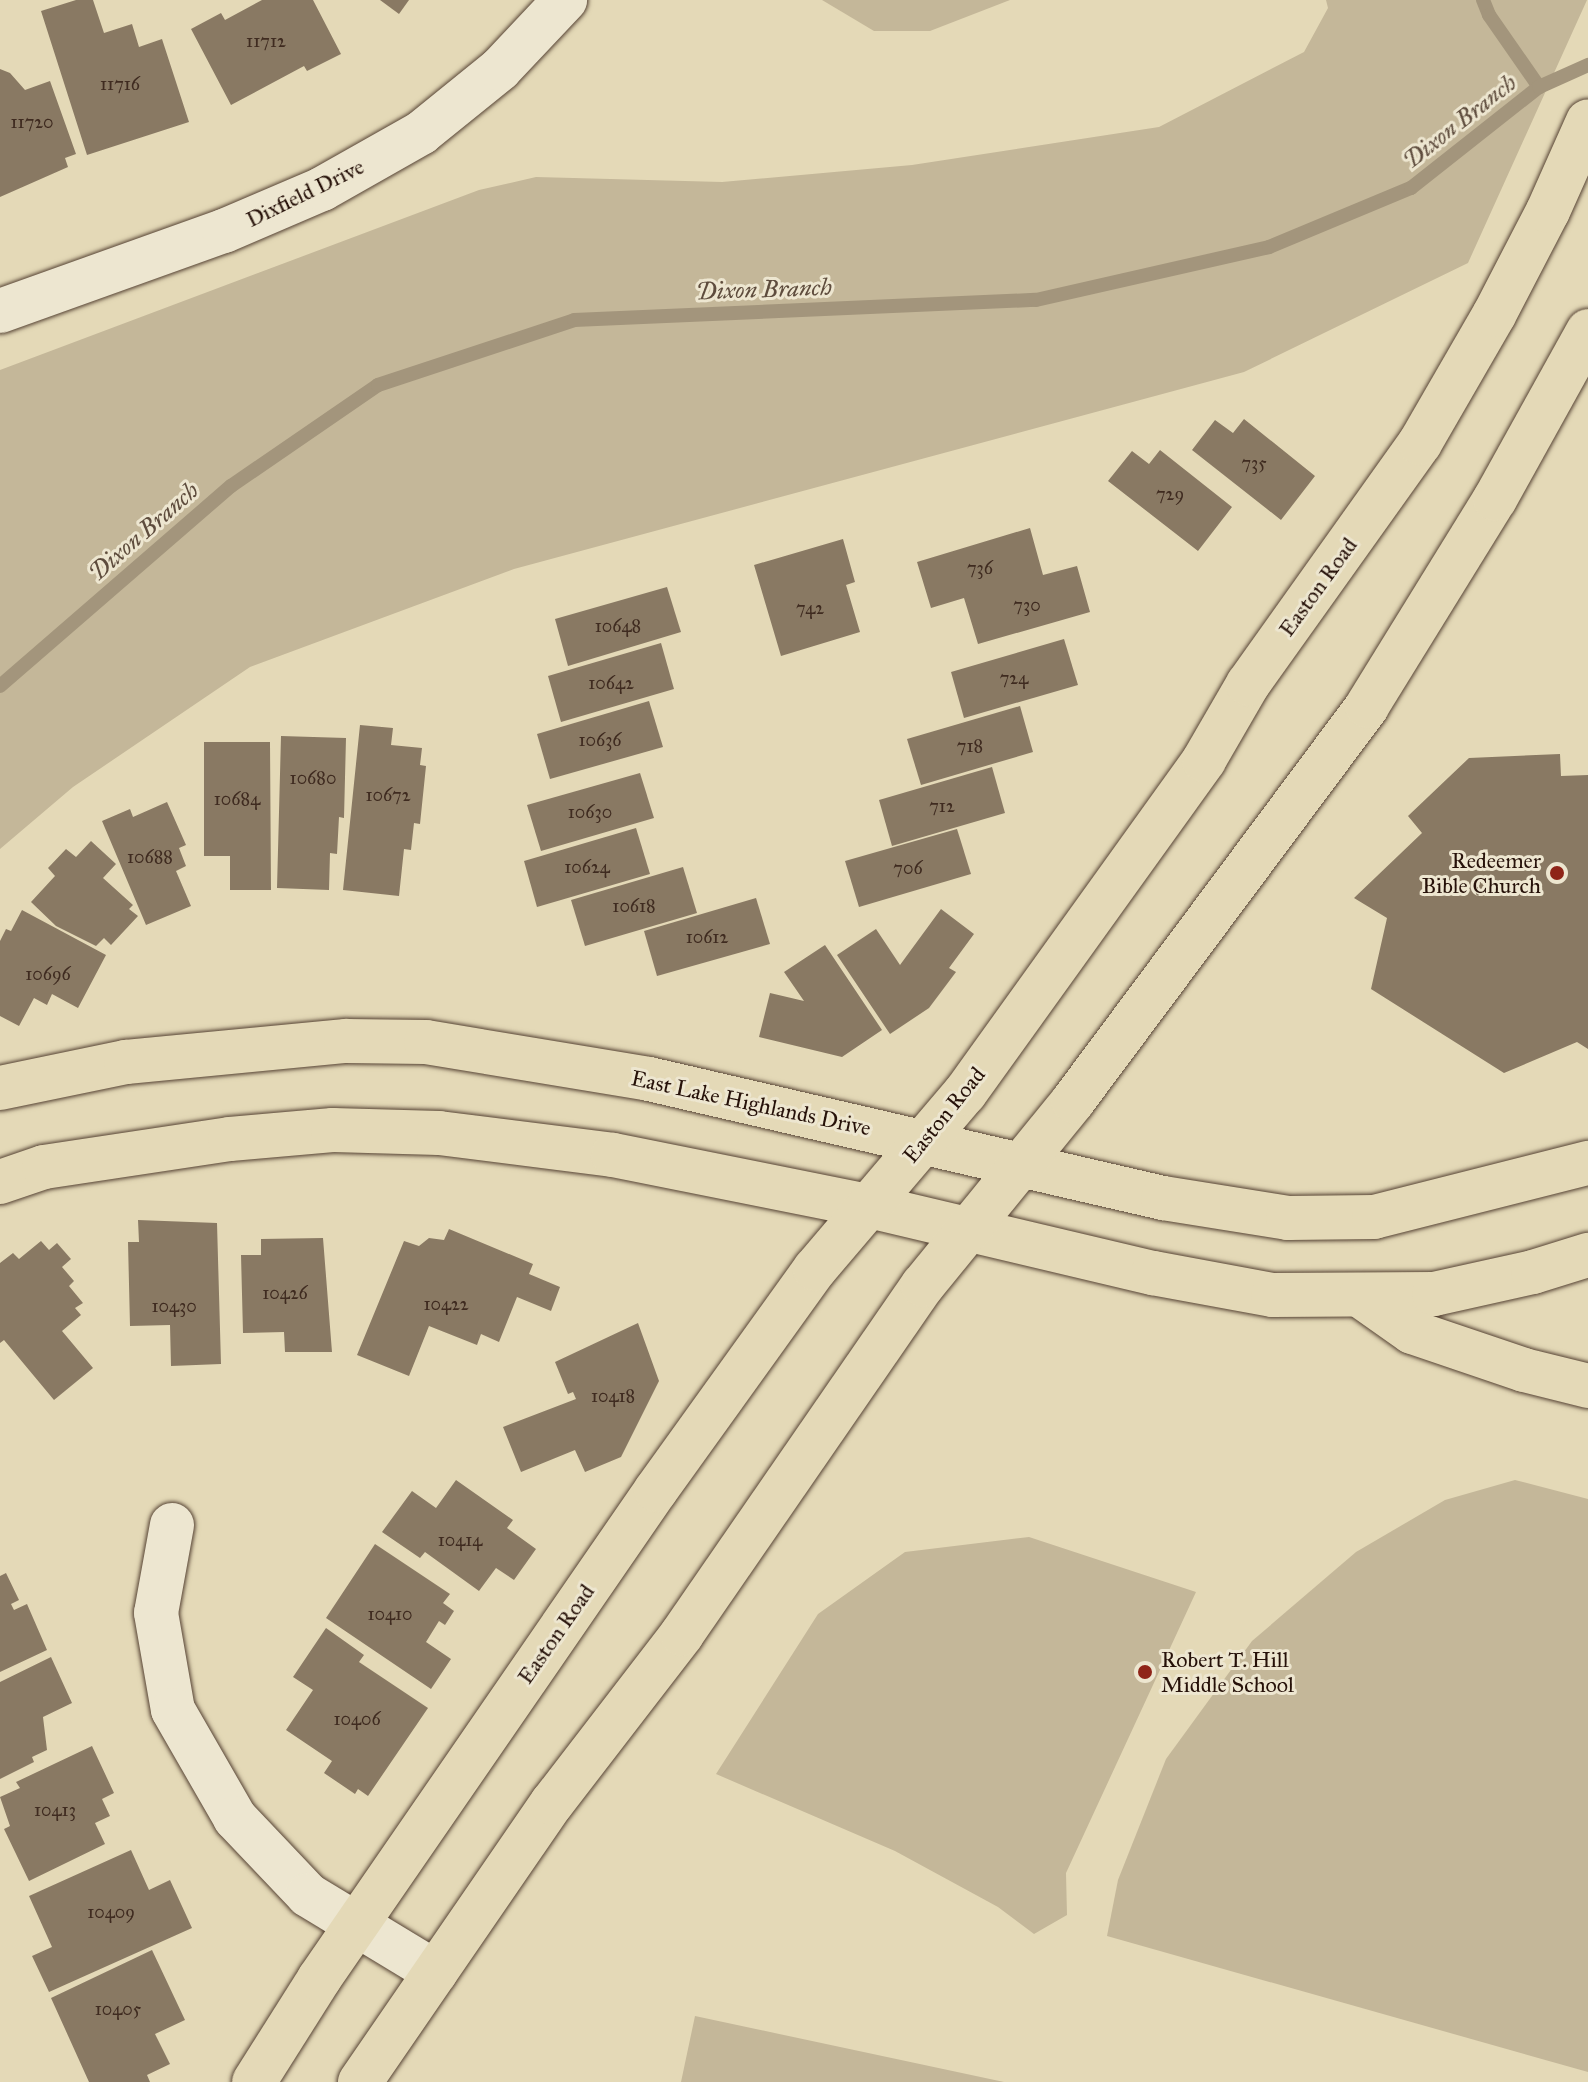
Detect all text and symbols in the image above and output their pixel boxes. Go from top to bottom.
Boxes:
house number: 11712 [246,30,286,52]
water label: Dixon Branch [1398,69,1522,175]
house number: 11716 [100,73,140,95]
house number: 11720 [10,111,54,133]
street label: Dixfield Drive [242,153,368,233]
water label: Dixon Branch [696,273,832,307]
house number: 735 [1241,452,1267,474]
water label: Dixon Branch [83,477,205,587]
house number: 729 [1156,483,1184,505]
street label: Easton Road [1273,532,1363,642]
house number: 736 [967,557,993,579]
house number: 730 [1013,594,1041,616]
house number: 742 [796,597,824,619]
house number: 10648 [595,615,641,637]
house number: 724 [1000,667,1028,689]
house number: 10642 [588,672,634,694]
house number: 10636 [578,729,622,751]
house number: 718 [957,735,983,757]
house number: 10680 [290,767,336,789]
house number: 10672 [365,784,411,806]
house number: 10684 [214,788,260,810]
house number: 712 [929,795,955,817]
house number: 10630 [568,801,612,823]
house number: 10688 [127,846,173,868]
place label: Redeemer Bible Church [1422,847,1541,898]
house number: 10624 [564,856,610,878]
house number: 706 [893,857,923,879]
marker: Redeemer Bible Church [1548,864,1566,882]
house number: 10618 [612,895,656,917]
house number: 10612 [686,926,728,948]
house number: 10696 [25,963,71,985]
street label: Easton Road [897,1062,991,1168]
street label: East Lake Highlands Drive [629,1065,873,1141]
house number: 10426 [262,1282,308,1304]
house number: 10422 [423,1293,469,1315]
house number: 10430 [151,1295,197,1317]
house number: 10418 [591,1385,635,1407]
house number: 10414 [438,1529,482,1551]
street label: Easton Road [512,1579,600,1689]
house number: 10410 [367,1603,413,1625]
place label: Robert T. Hill Middle School [1161,1646,1294,1698]
marker: Robert T. Hill Middle School [1136,1663,1154,1681]
house number: 10406 [333,1708,381,1730]
house number: 10413 [34,1799,76,1821]
house number: 10409 [87,1901,135,1923]
house number: 10405 [95,1998,141,2020]

